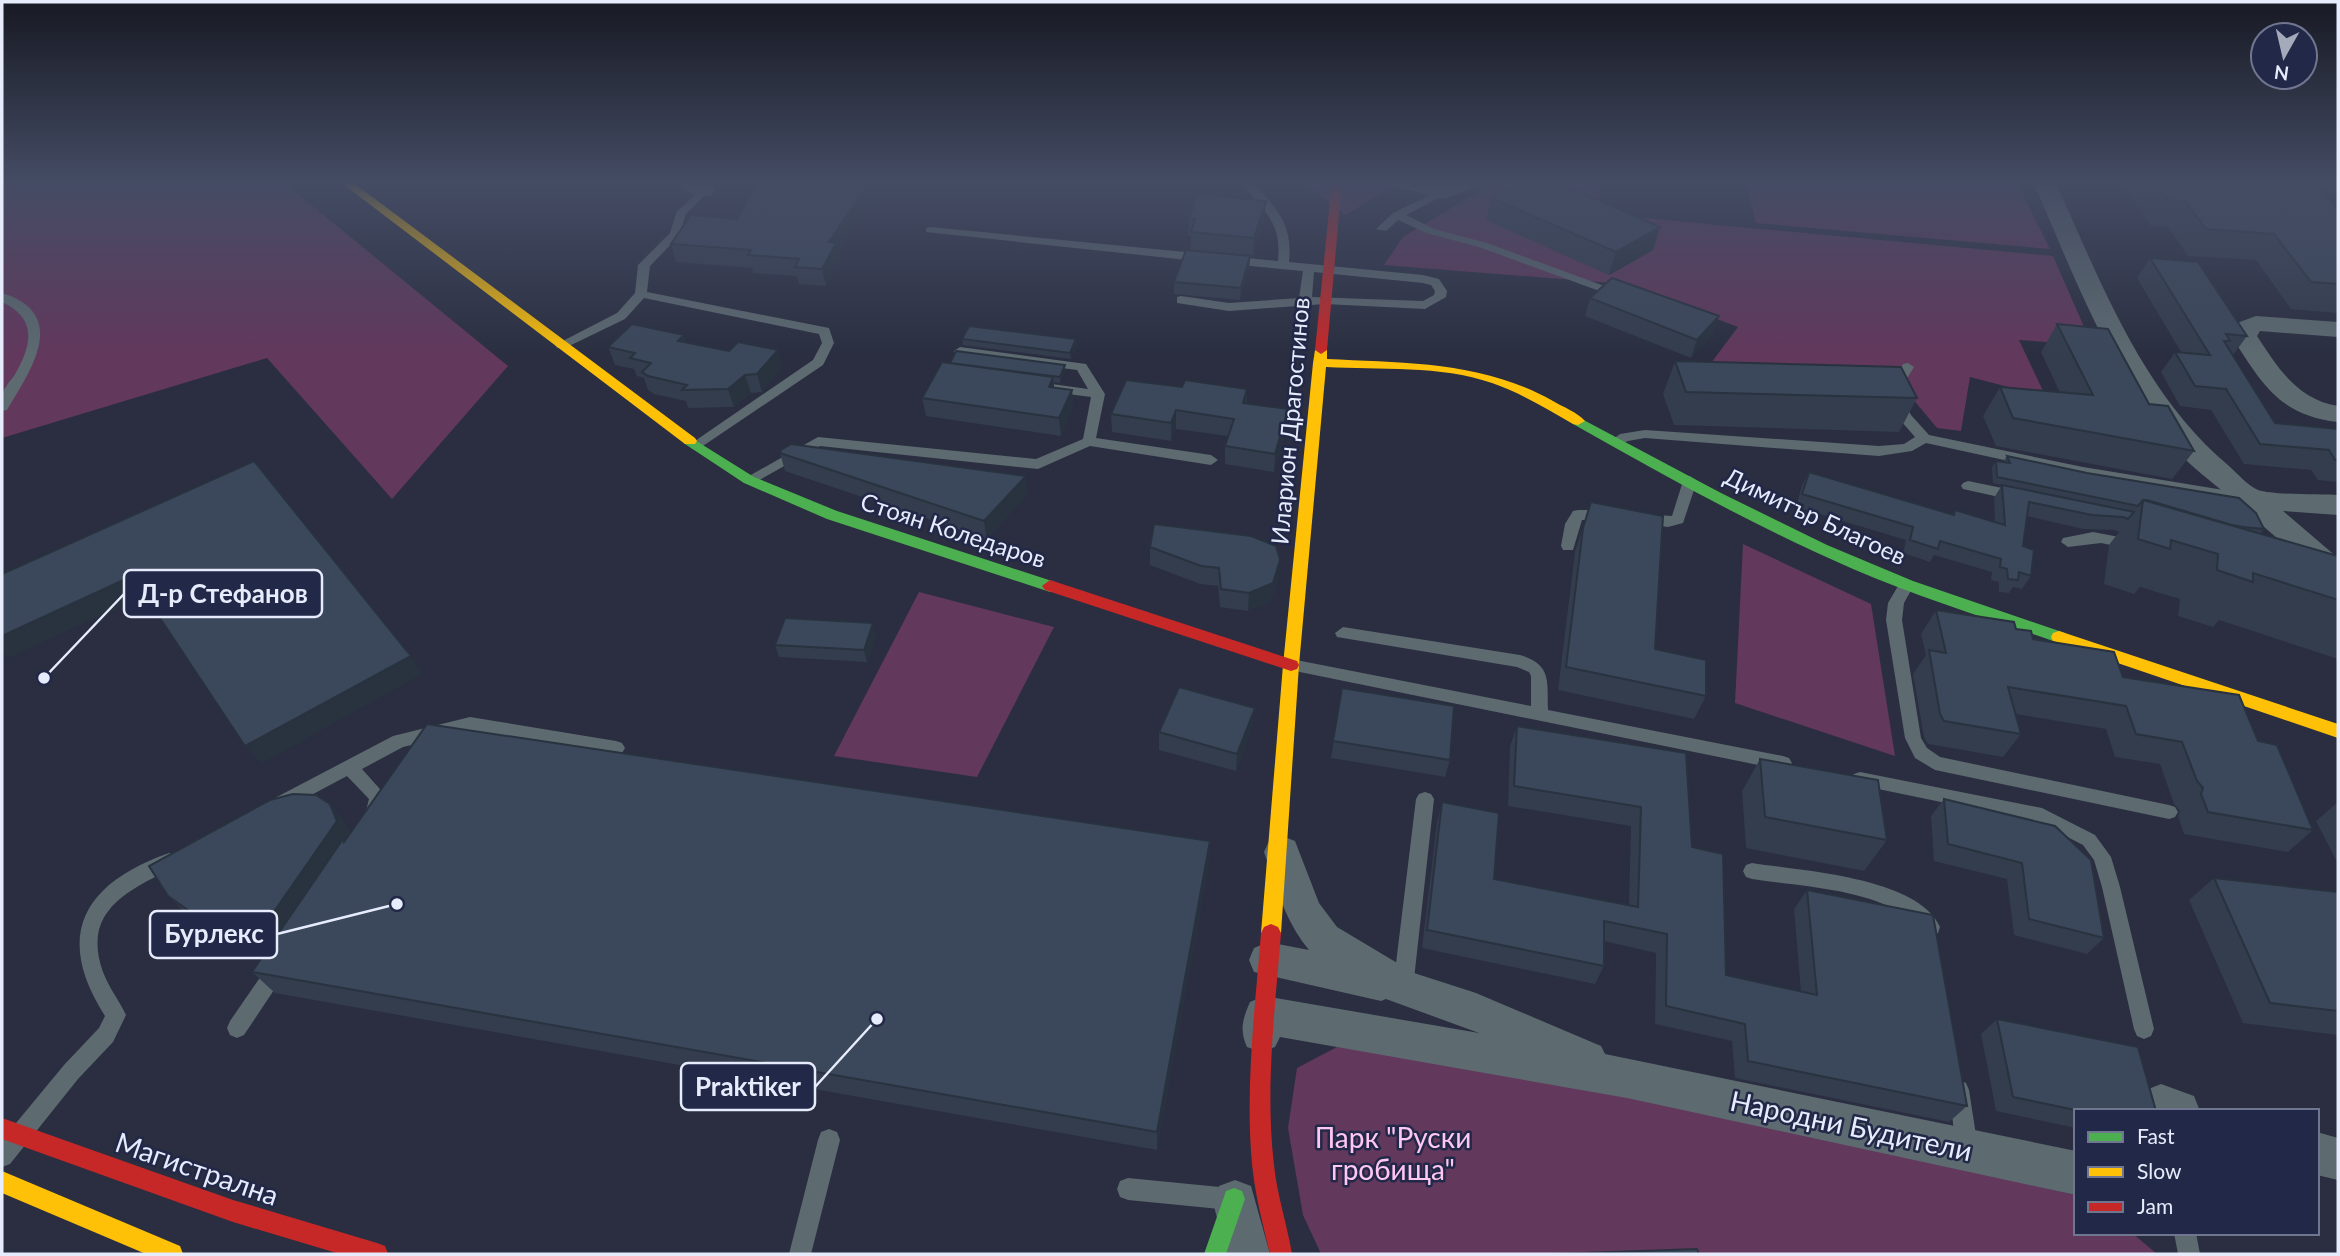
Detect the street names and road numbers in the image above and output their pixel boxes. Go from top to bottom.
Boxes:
street label: Иларион Драгостинов [1264,296,1315,546]
street label: Димитър Благоев [1720,461,1911,570]
street label: Стоян Коледаров [857,486,1050,573]
street label: Народни Будители [1727,1083,1975,1167]
street label: Магистрална [111,1124,283,1212]

